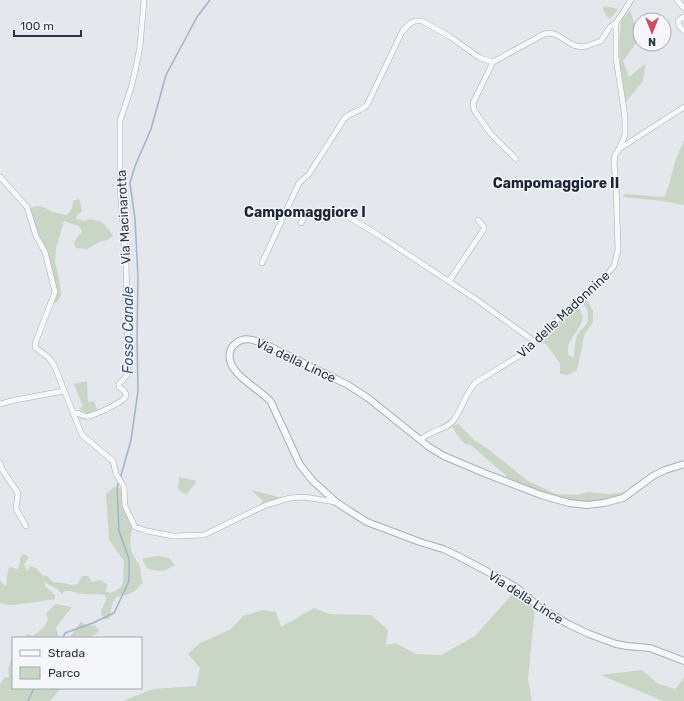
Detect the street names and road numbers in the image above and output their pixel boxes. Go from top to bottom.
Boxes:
street label: Via Macinarotta [114,169,133,265]
street label: Via delle Madonnine [514,268,613,361]
street label: Via della Lince [253,335,338,386]
street label: Via della Lince [485,568,566,627]

